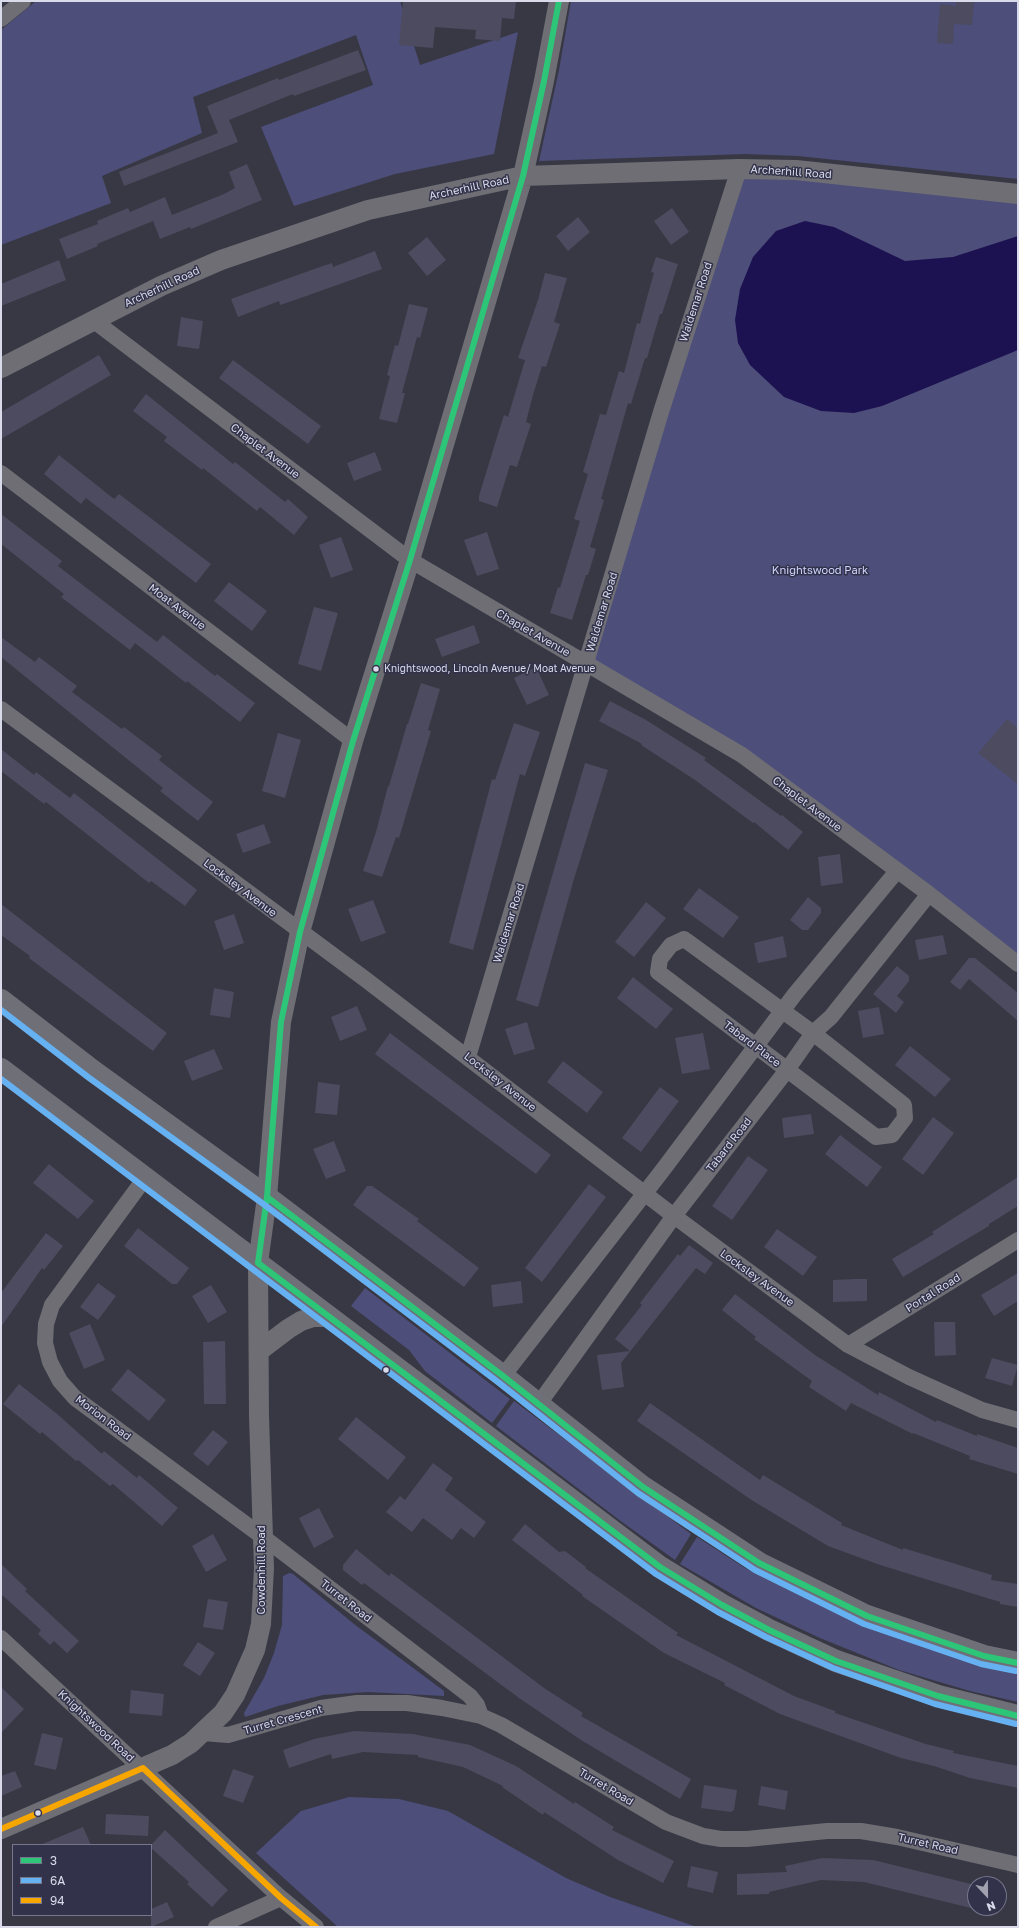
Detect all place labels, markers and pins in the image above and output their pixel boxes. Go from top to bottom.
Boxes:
place label: Knightswood, Lincoln Avenue/ Moat Avenue [384,663,595,675]
marker: Knightswood, Lincoln Avenue/ Moat Avenue [371,664,381,674]
unlabelled marker [381,1365,391,1375]
unlabelled marker [33,1808,43,1818]

